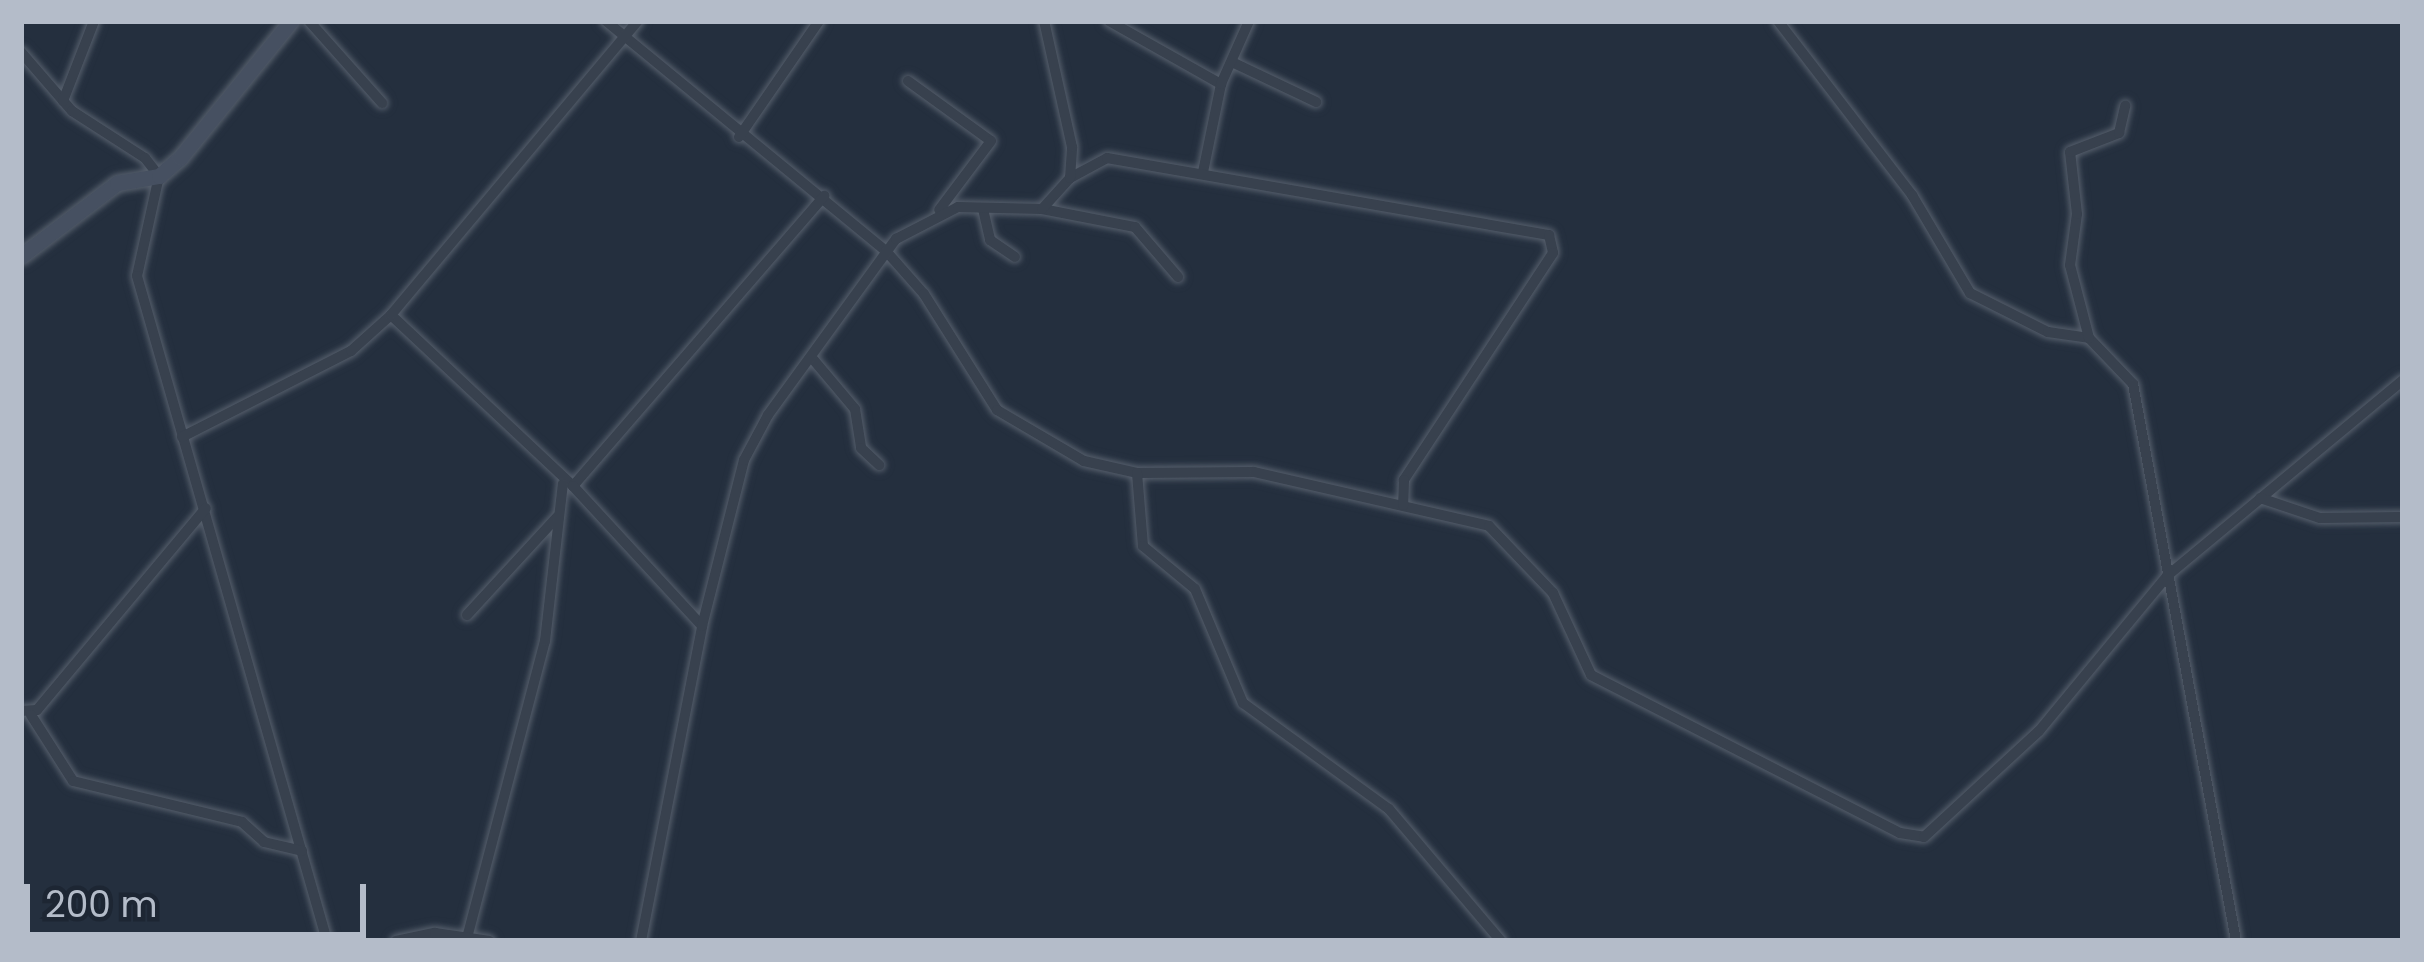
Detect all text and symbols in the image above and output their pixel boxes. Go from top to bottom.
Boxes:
scale bar [30,860,372,934]
text: 200 m [45,879,158,930]

